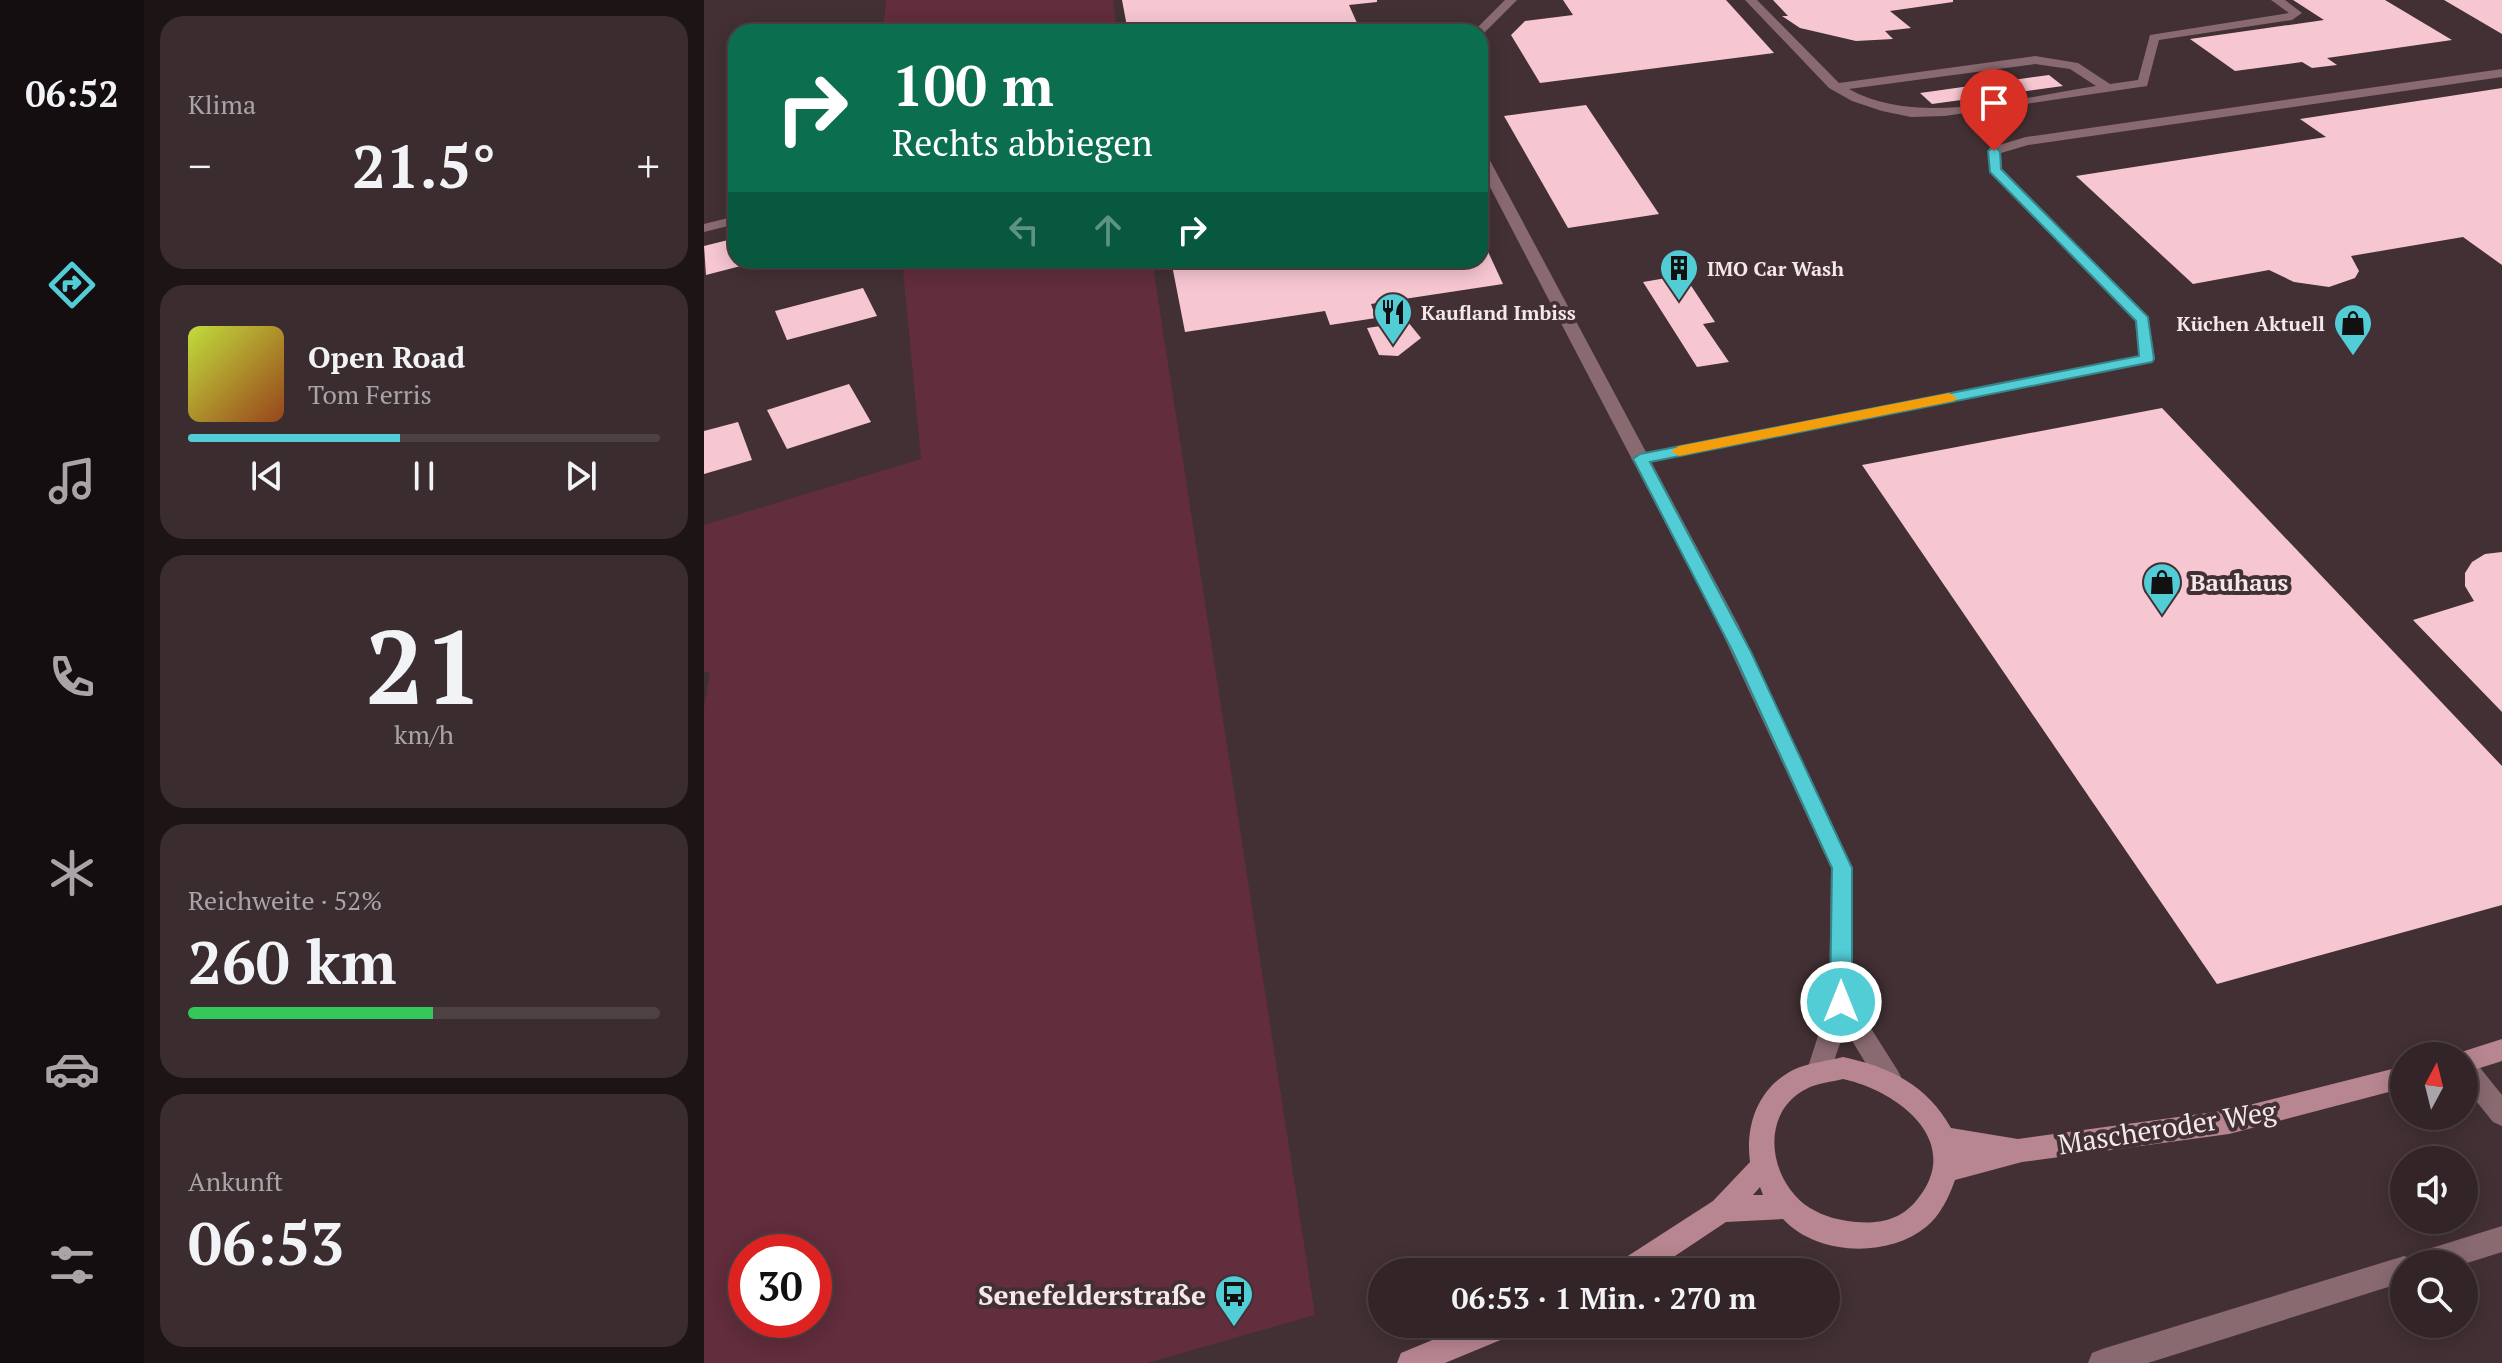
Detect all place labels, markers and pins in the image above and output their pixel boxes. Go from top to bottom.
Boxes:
pin [1960,69,2028,151]
building icon: IMO Car Wash [1658,247,1700,302]
place label: IMO Car Wash [1707,255,1844,282]
restaurant icon: Kaufland Imbiss [1372,291,1414,346]
place label: Kaufland Imbiss [1421,299,1576,326]
shop icon: Küchen Aktuell [2332,302,2374,357]
place label: Küchen Aktuell [2176,310,2325,337]
shop icon: Bauhaus [2141,561,2183,616]
place label: Bauhaus [2190,566,2289,598]
bus stop icon: Senefelderstraße [1213,1273,1255,1328]
place label: Senefelderstraße [978,1276,1206,1313]

